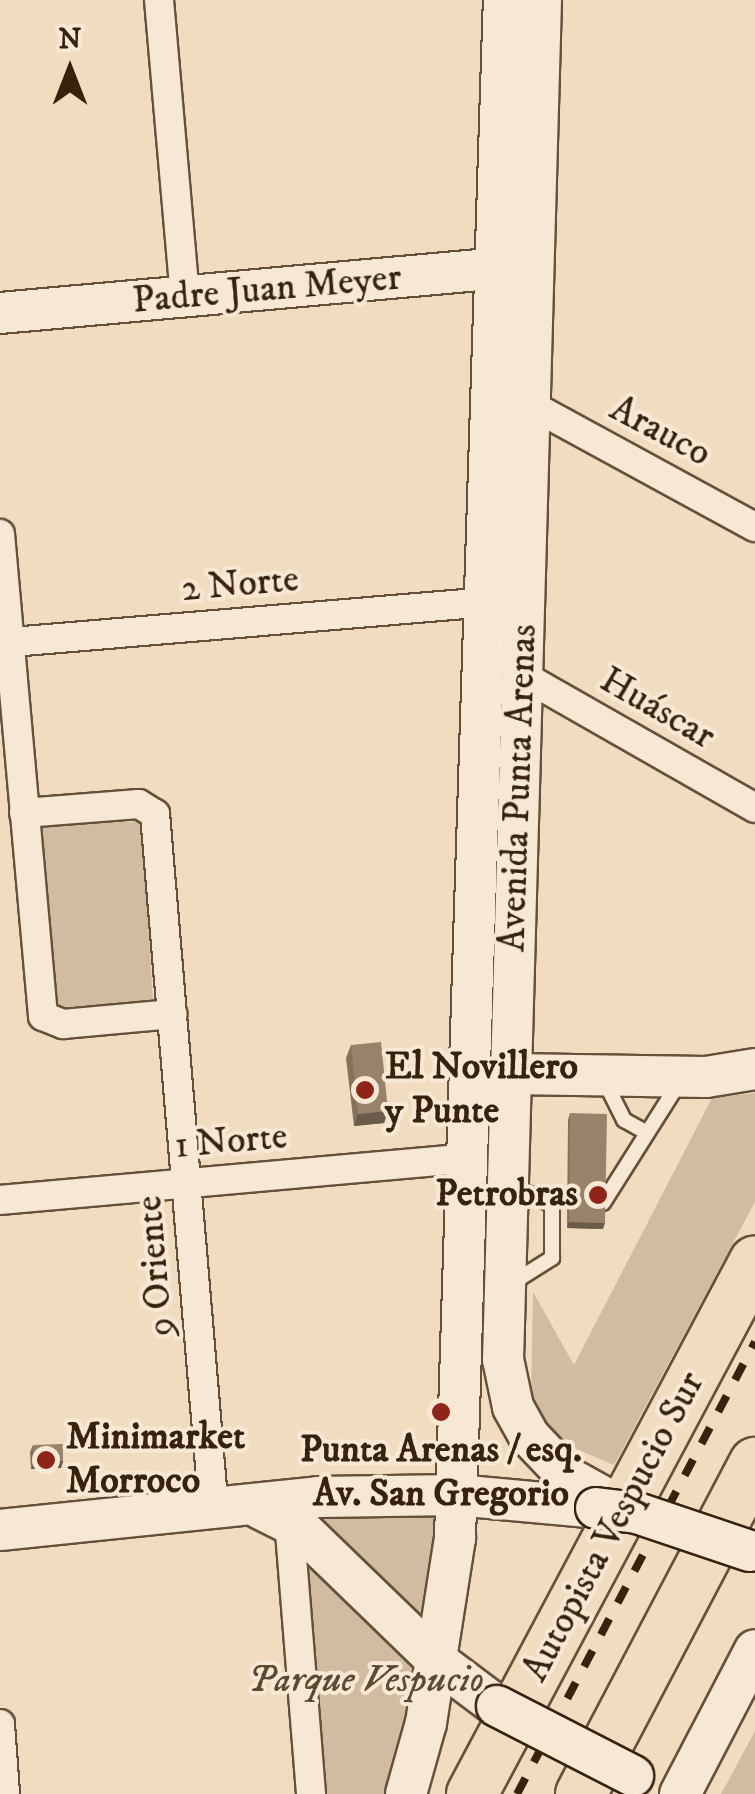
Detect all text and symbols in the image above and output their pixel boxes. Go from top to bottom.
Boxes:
north arrow [20,20,120,120]
text: N [59,22,81,57]
street label: Padre Juan Meyer [131,256,403,324]
street label: Arauco [602,387,718,477]
street label: 2 Norte [179,557,301,613]
street label: Avenida Punta Arenas [490,623,548,953]
street label: Huáscar [591,658,723,760]
place label: El Novillero y Punte [385,1045,578,1134]
marker: El Novillero y Punte [354,1079,376,1101]
street label: 1 Norte [173,1114,289,1170]
place label: Petrobras [435,1172,578,1218]
marker: Petrobras [587,1184,609,1206]
street label: 9 Oriente [127,1194,185,1338]
street label: Autopista Vespucio Sur [513,1364,715,1690]
marker: Punta Arenas / esq. Av. San Gregorio [430,1401,452,1423]
place label: Minimarket Morroco [66,1415,245,1505]
place label: Punta Arenas / esq. Av. San Gregorio [300,1428,582,1518]
marker: Minimarket Morroco [35,1449,57,1471]
park label: Parque Vespucio [248,1658,484,1704]

